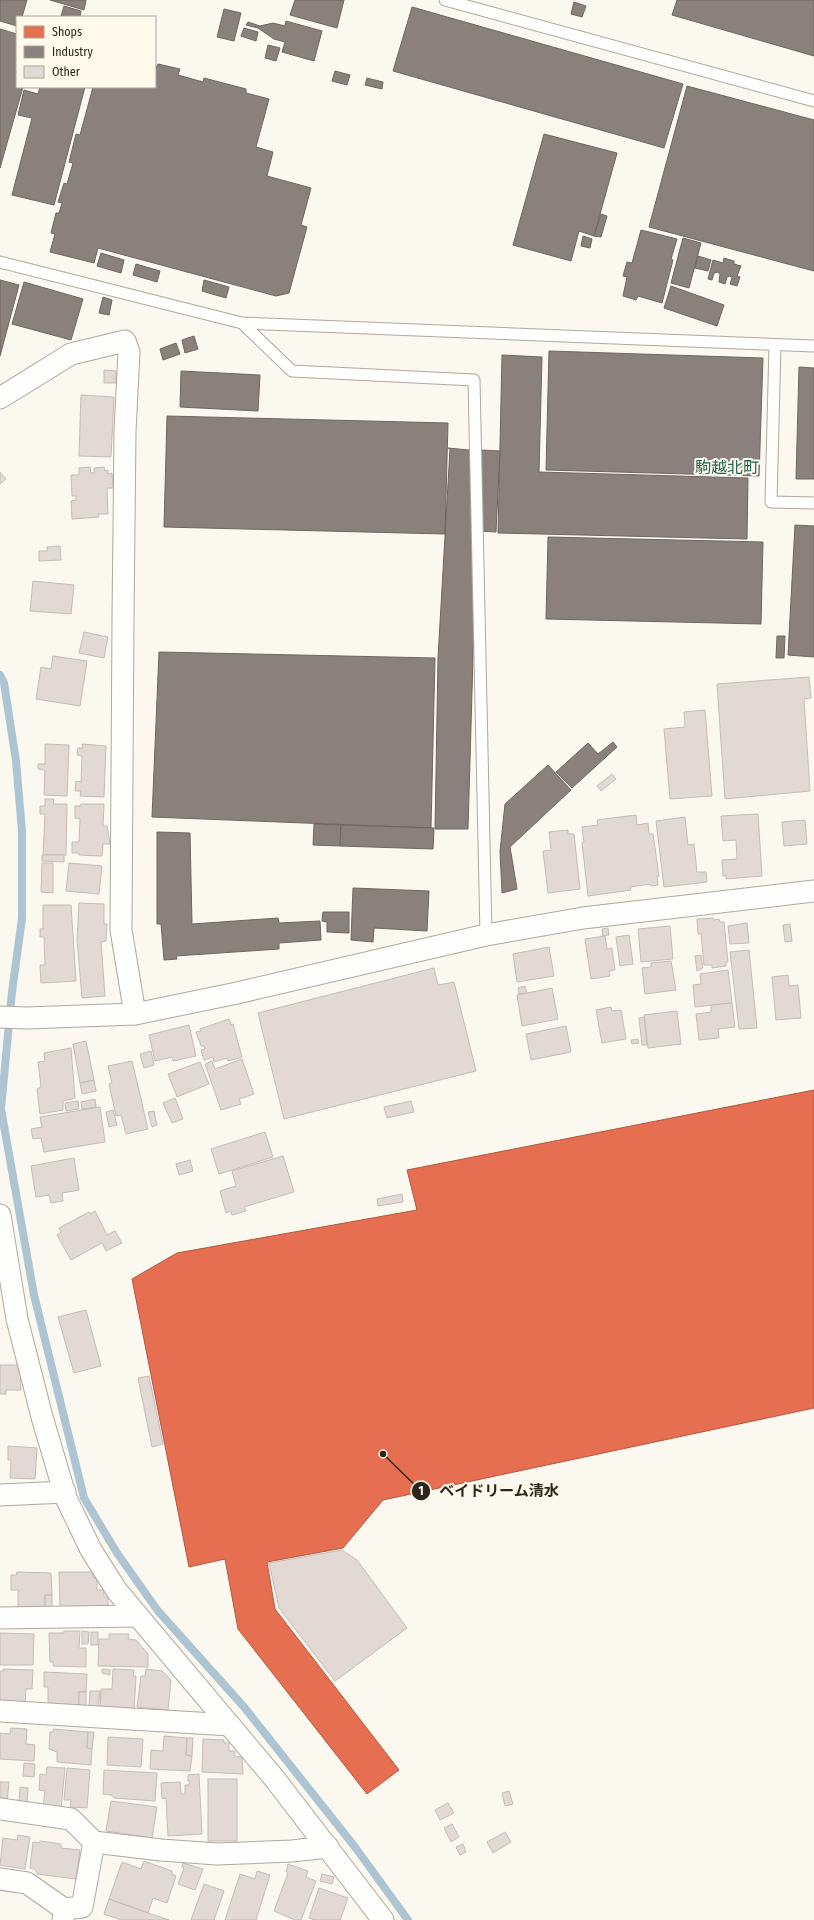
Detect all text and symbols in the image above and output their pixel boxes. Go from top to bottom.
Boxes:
legend [16,16,156,88]
text: Shops [52,25,82,39]
text: Industry [52,45,93,59]
text: Other [52,65,81,79]
district label: 駒越北町 [695,458,759,477]
callout: ベイドリーム清水 [411,1477,567,1504]
text: ベイドリーム清水 [439,1482,559,1500]
text: 1 [418,1484,424,1498]

